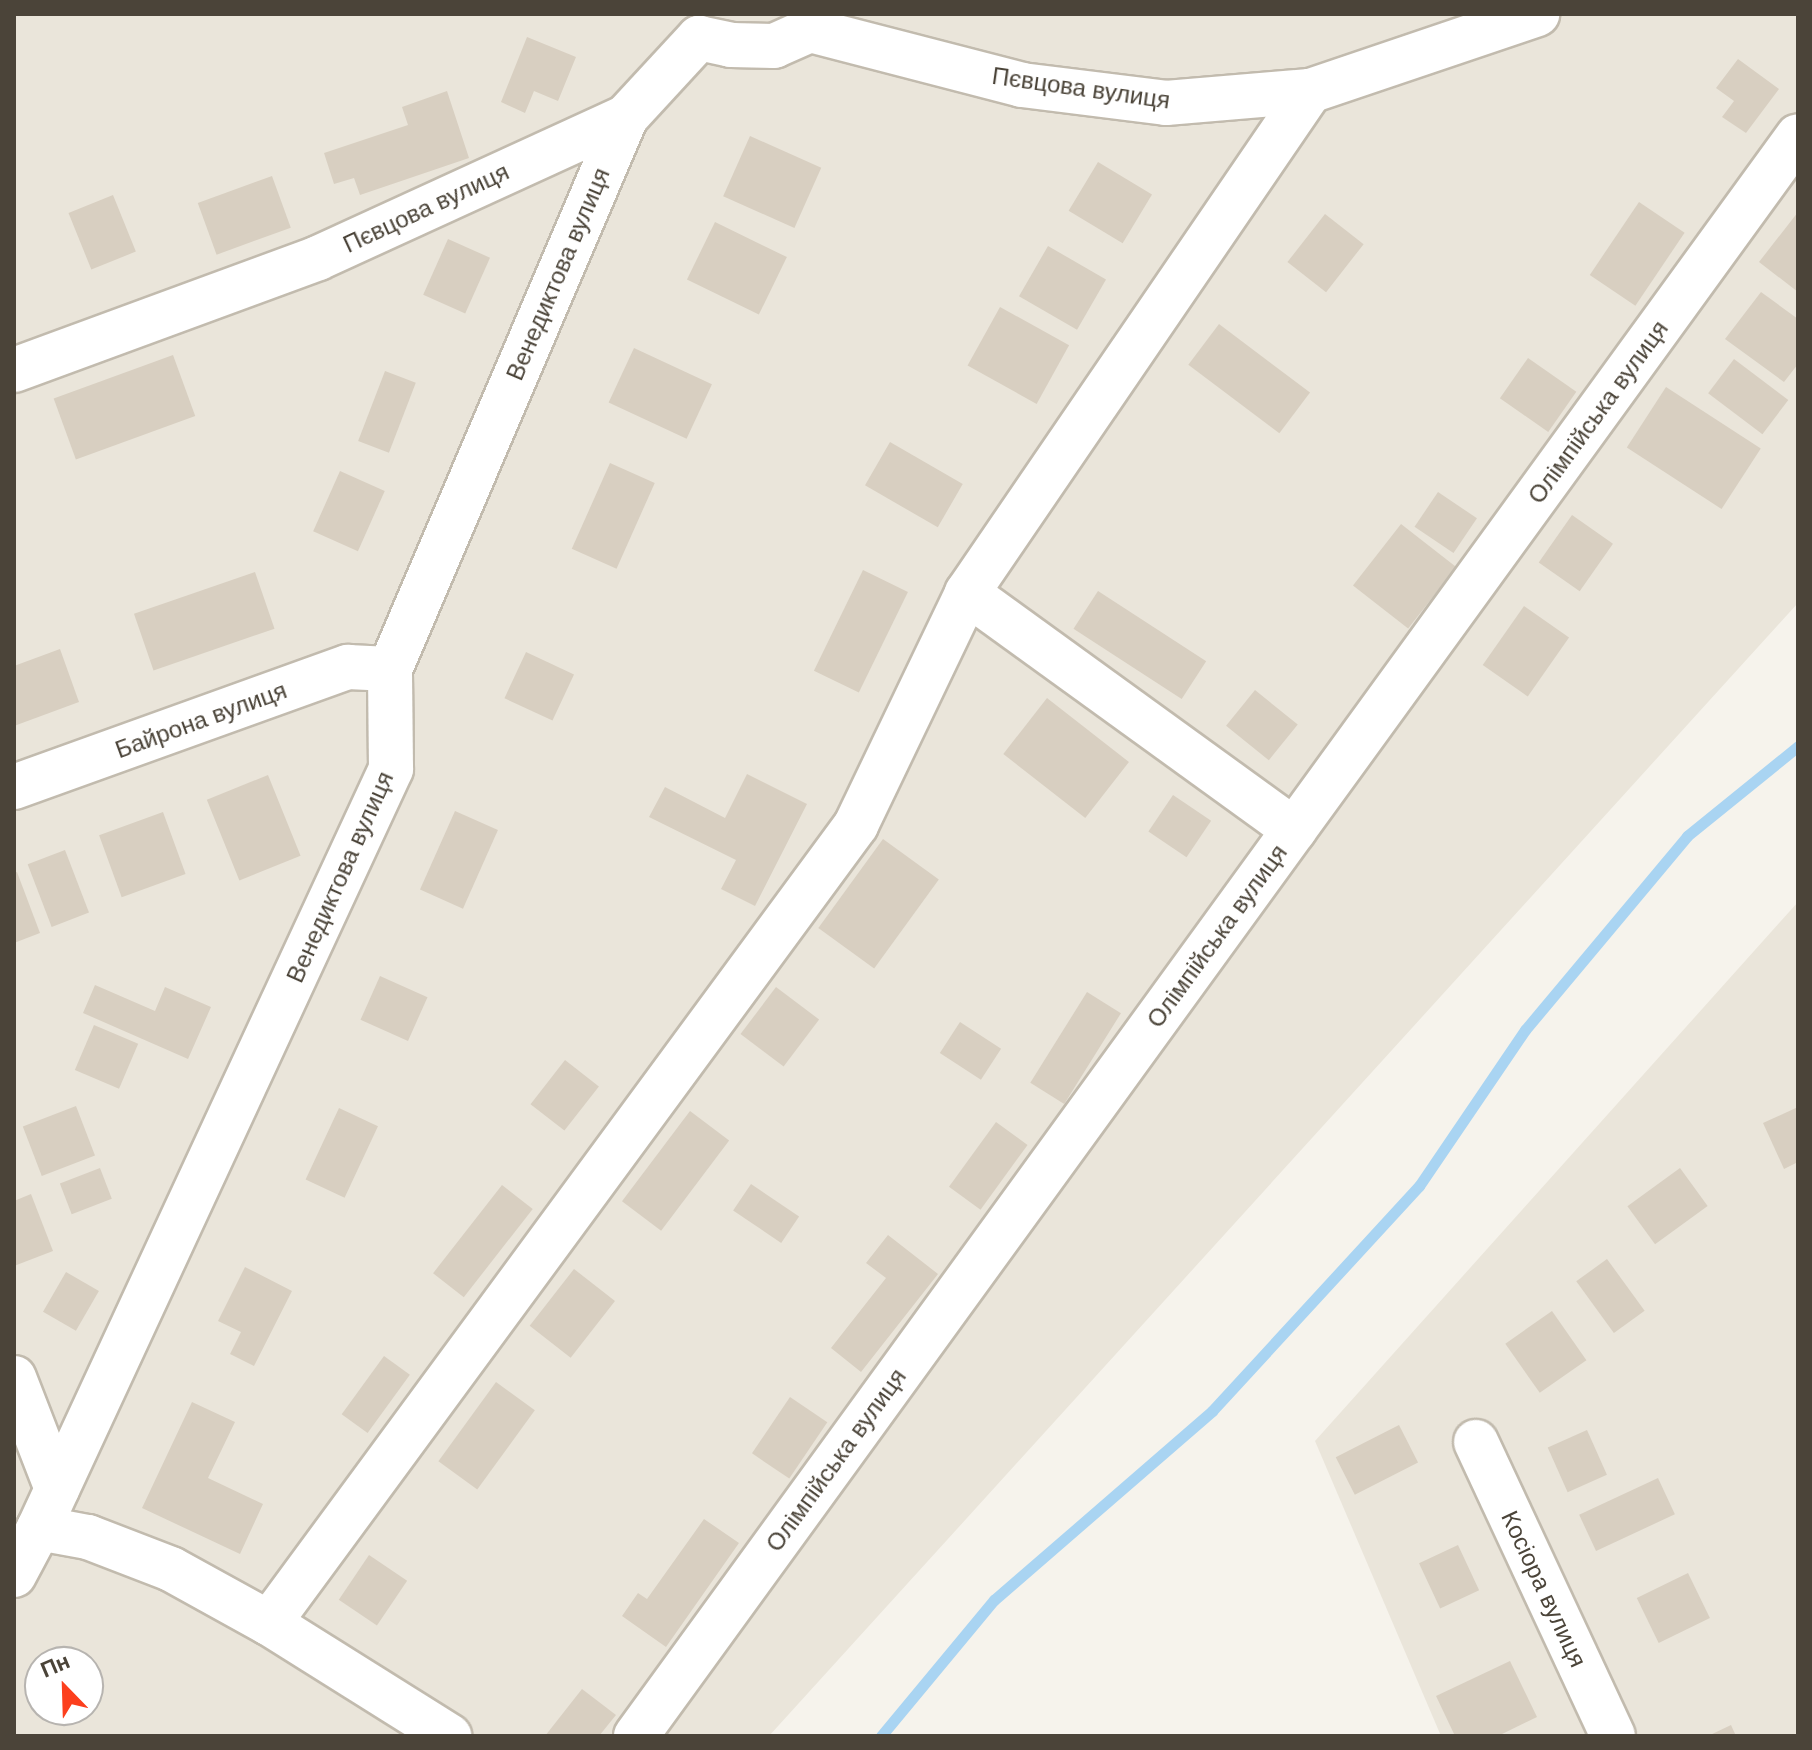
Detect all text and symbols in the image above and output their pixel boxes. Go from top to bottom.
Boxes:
street label: Пєвцова вулиця [990,61,1172,115]
street label: Пєвцова вулиця [339,157,513,259]
street label: Венедиктова вулиця [500,163,616,385]
street label: Олімпійська вулиця [1522,315,1674,509]
street label: Байрона вулиця [111,676,291,764]
street label: Венедиктова вулиця [280,767,400,987]
street label: Олімпійська вулиця [1141,839,1293,1033]
street label: Олімпійська вулиця [760,1363,912,1557]
street label: Косіора вулиця [1495,1506,1593,1672]
north arrow [24,1646,104,1726]
text: Пн [37,1648,73,1682]

